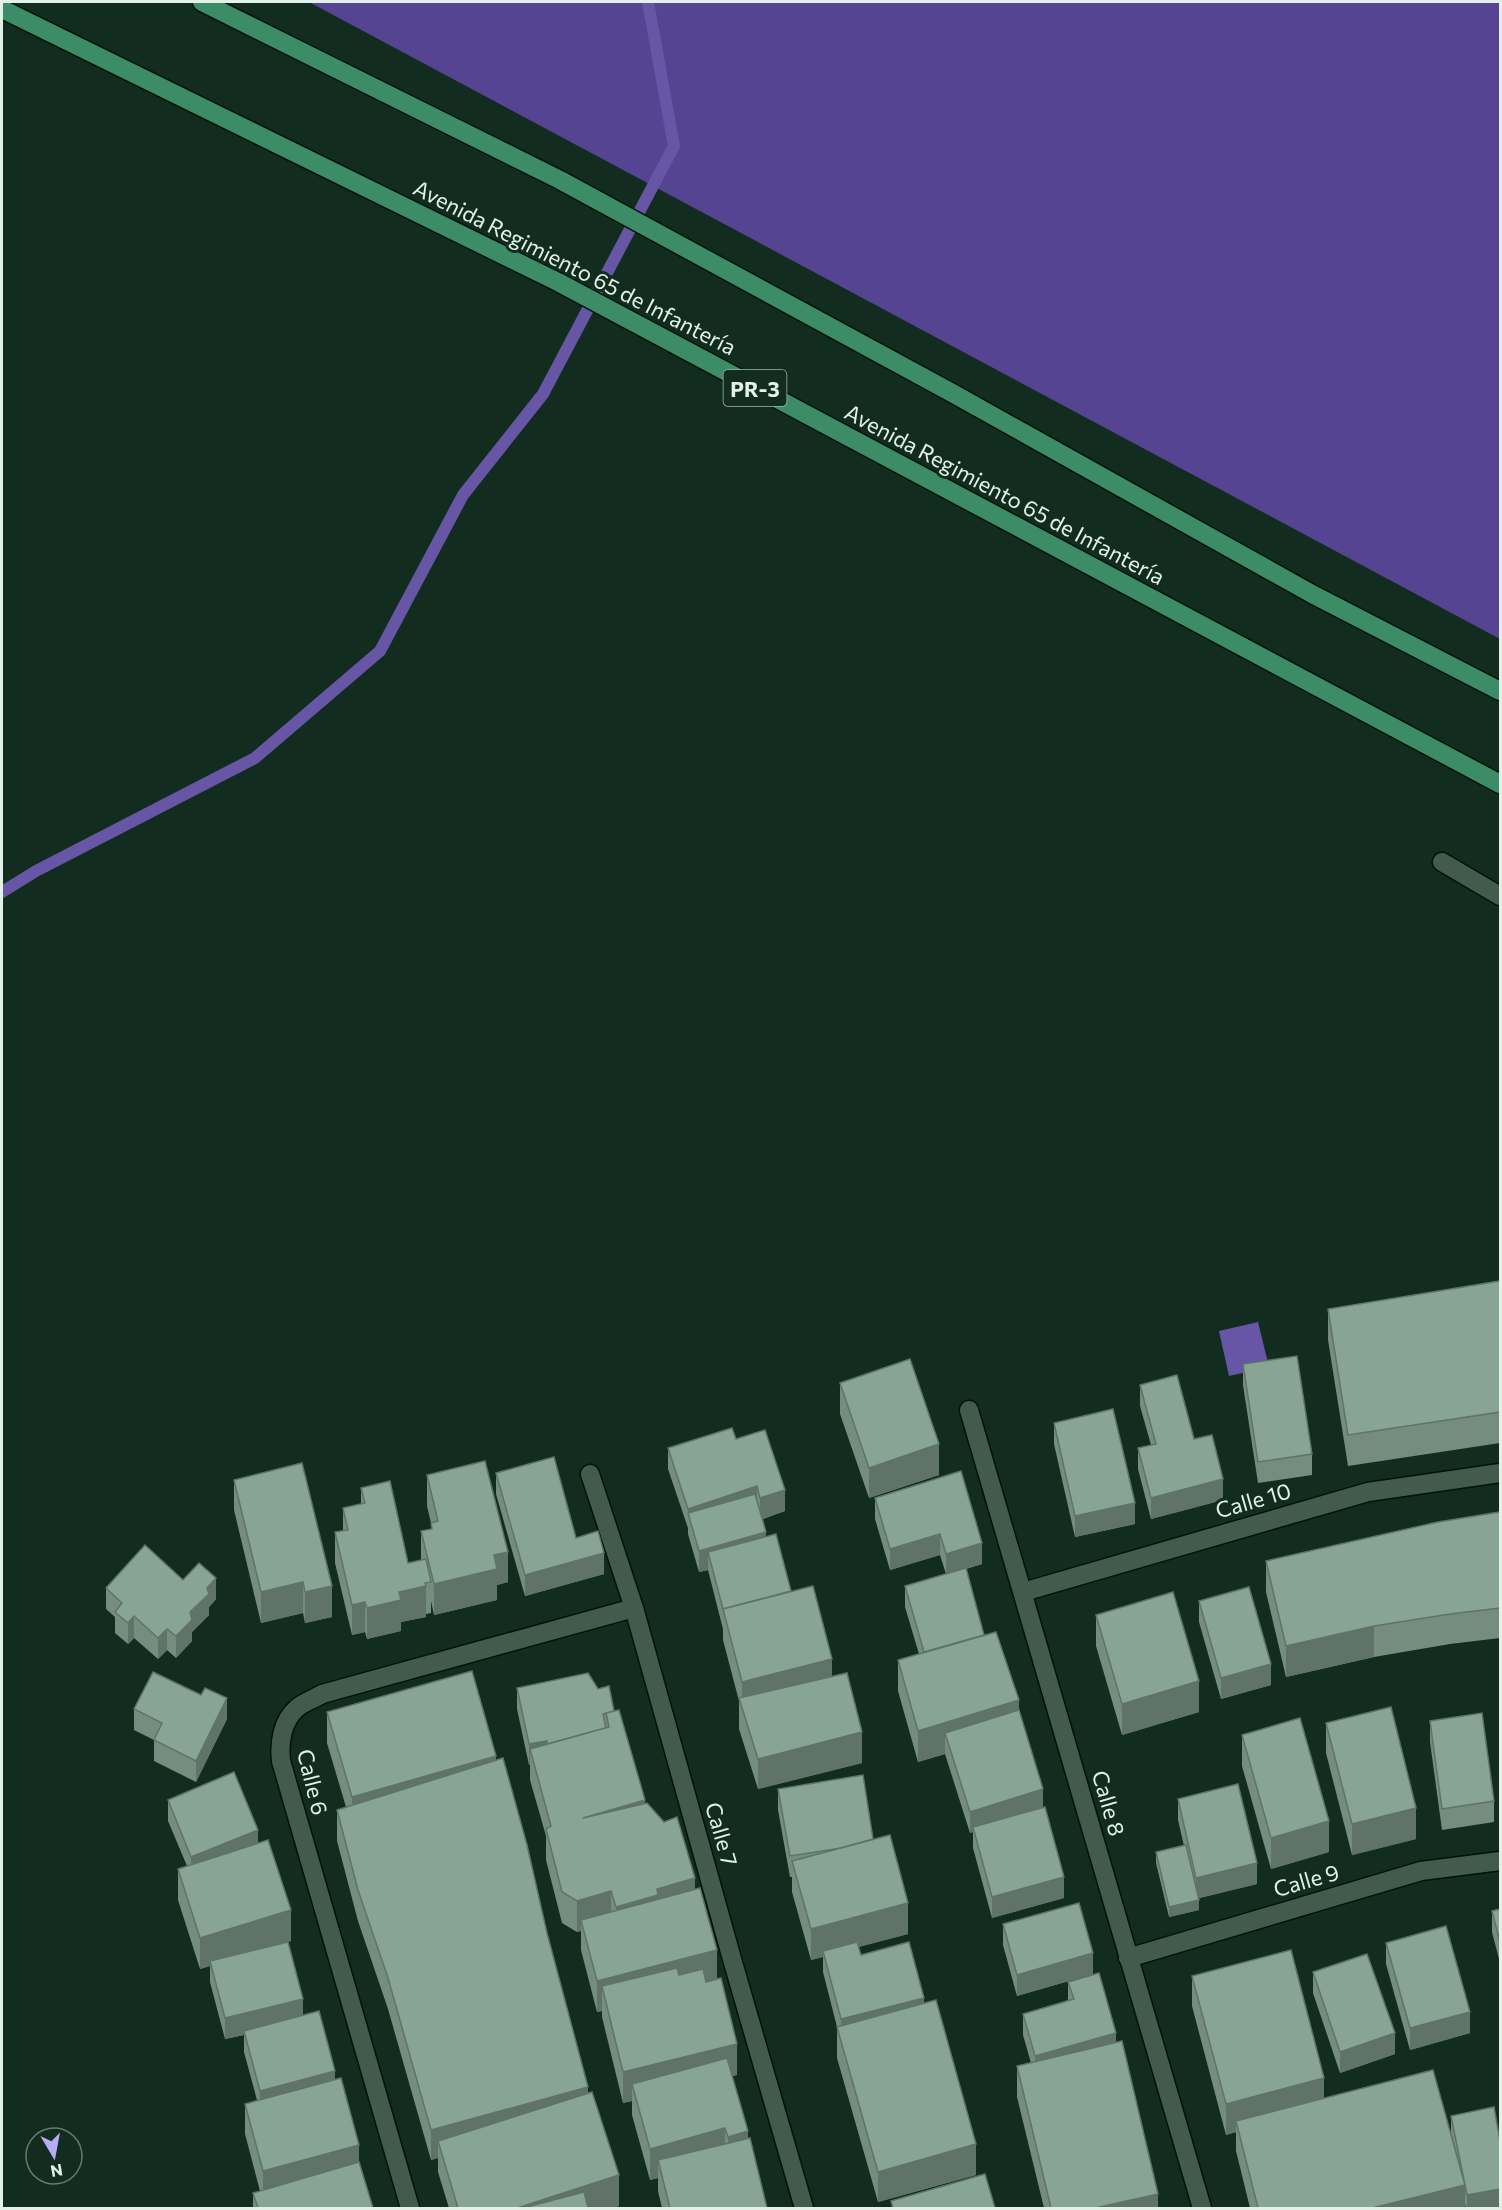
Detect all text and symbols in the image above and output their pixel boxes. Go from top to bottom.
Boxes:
street label: Avenida Regimiento 65 de Infantería [409,174,741,360]
road number: PR-3 [724,370,786,406]
street label: Avenida Regimiento 65 de Infantería [840,398,1170,590]
street label: Calle 10 [1212,1476,1294,1524]
street label: Calle 6 [292,1746,334,1818]
street label: Calle 8 [1087,1767,1131,1839]
street label: Calle 7 [700,1799,744,1869]
street label: Calle 9 [1270,1858,1342,1902]
north arrow [24,2126,84,2186]
text: N [49,2161,64,2182]

